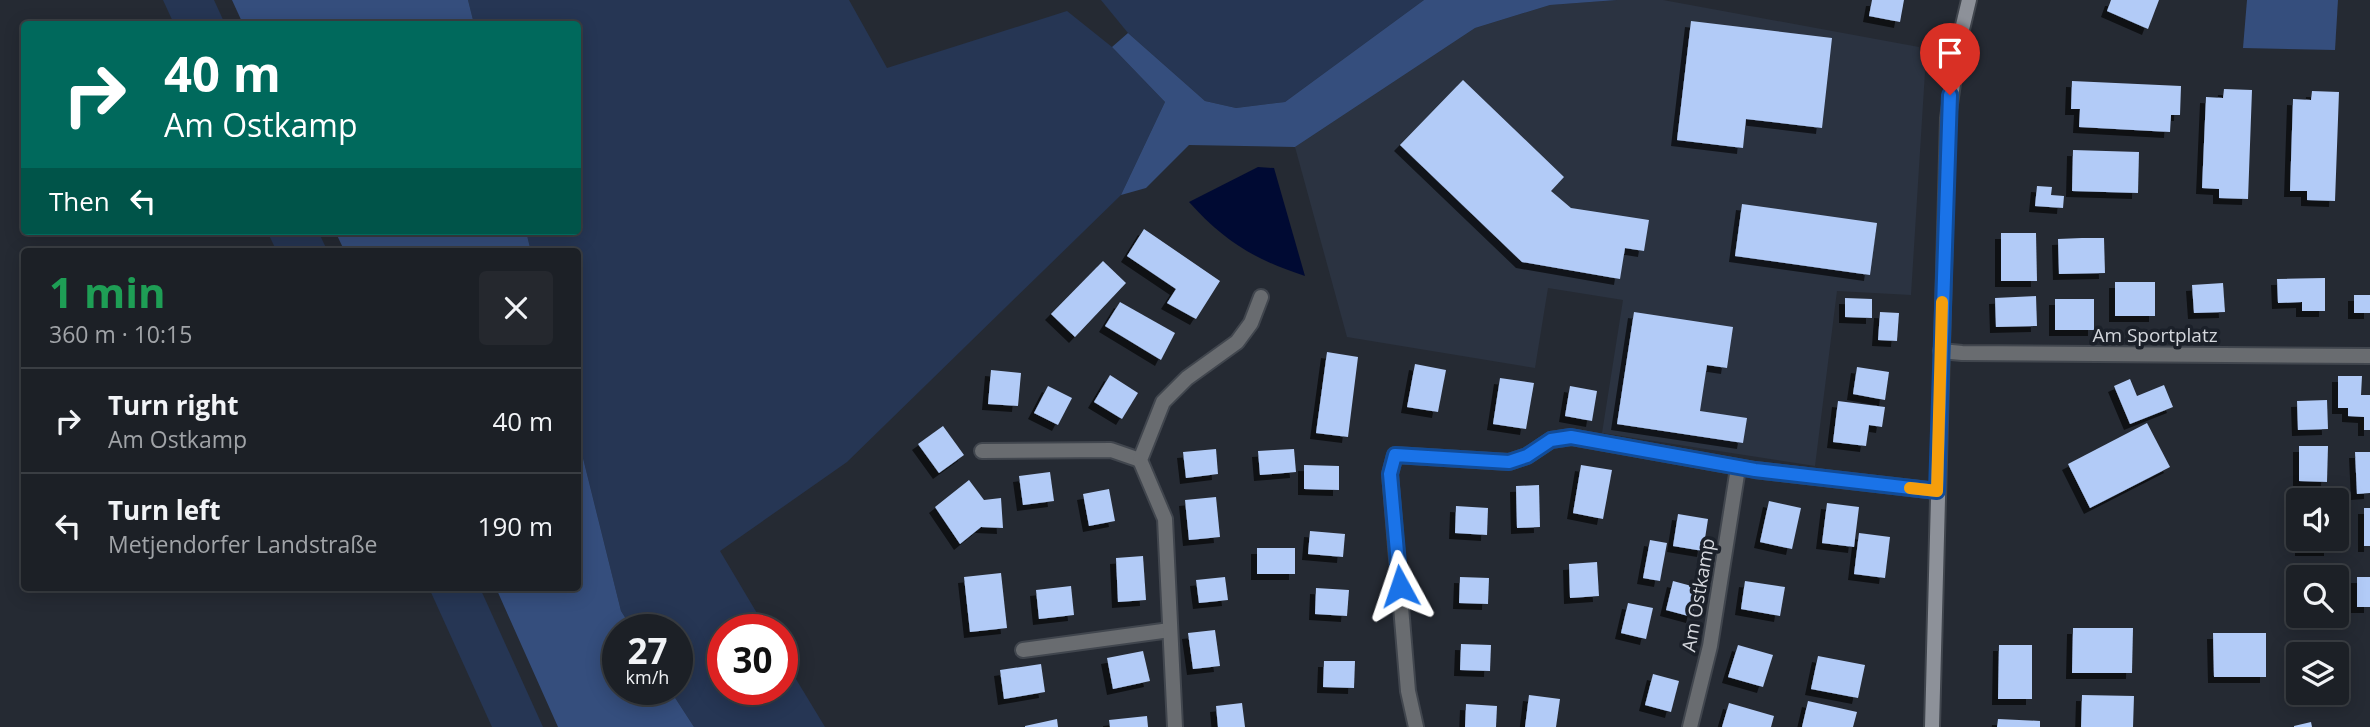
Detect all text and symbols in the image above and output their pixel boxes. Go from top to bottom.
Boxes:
pin [1920,23,1980,95]
icon: arrive [1931,34,1969,72]
text: 40 m [164,40,281,106]
icon: right [49,49,140,140]
text: Am Ostkamp [164,103,358,146]
icon: left [124,182,162,220]
text: Then [49,183,110,219]
text: 1 min [49,263,166,320]
button: close [479,271,553,345]
text: 360 m · 10:15 [49,318,192,350]
street label: Am Sportplatz [2092,322,2218,348]
text: Turn right [108,387,239,423]
icon: right [49,402,87,440]
text: 40 m [492,403,553,439]
text: Am Ostkamp [108,423,247,455]
map controls [2286,488,2349,705]
button: sound [2286,488,2349,551]
text: Turn left [108,492,220,528]
icon: left [49,507,87,545]
text: 190 m [478,508,553,544]
text: Metjendorfer Landstraße [108,528,378,560]
street label: Am Ostkamp [1675,536,1721,654]
position arrow [1363,549,1437,623]
button: search [2286,565,2349,628]
speed limit sign: 30 [707,614,798,705]
text: 27 [627,627,668,674]
button: layers [2286,642,2349,705]
text: km/h [626,665,669,689]

